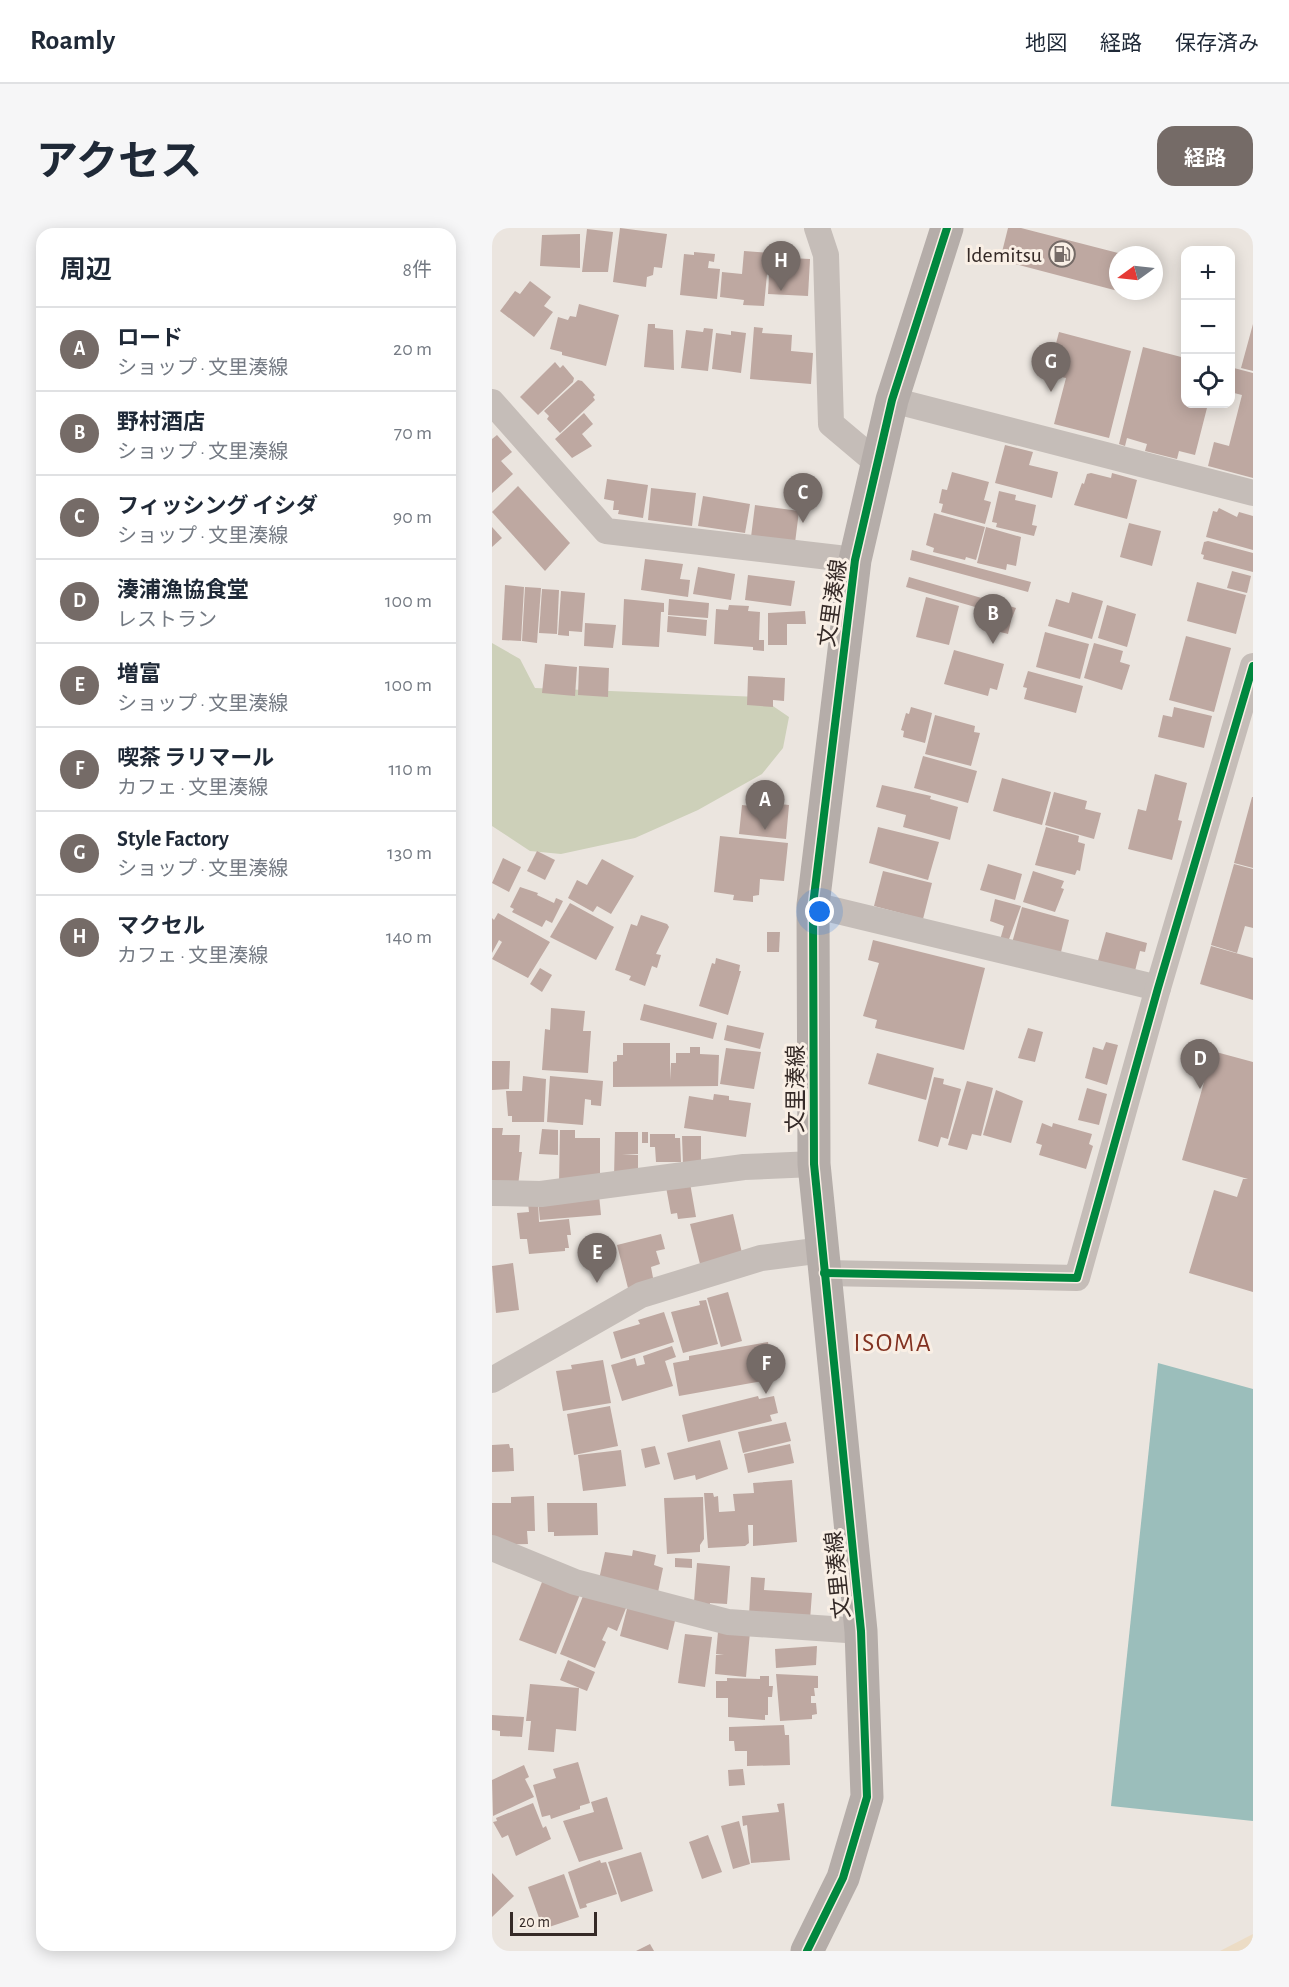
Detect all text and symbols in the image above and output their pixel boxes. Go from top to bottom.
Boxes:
text: Roamly [30,27,115,55]
text: 地図 [1025,33,1067,54]
text: 経路 [1100,33,1142,54]
text: 保存済み [1175,33,1259,54]
button: 経路 [1157,126,1253,186]
text: アクセス [36,141,202,183]
fuel station icon: Idemitsu [1047,239,1077,269]
pin: H [762,242,800,291]
place label: Idemitsu [966,244,1042,266]
north arrow [1109,246,1163,300]
map controls [1181,246,1235,408]
button: + [1181,246,1235,300]
text: 周辺 [60,257,112,283]
text: 8件 [403,260,432,280]
button: − [1181,300,1235,354]
text: ロード [117,327,183,349]
text: A [74,339,86,359]
text: 20 m [393,339,432,359]
pin: G [1032,342,1070,392]
button: locate [1181,354,1235,408]
text: ショップ · 文里湊線 [117,358,288,378]
text: 野村酒店 [117,411,205,433]
text: B [74,423,85,443]
text: 70 m [394,423,432,443]
text: ショップ · 文里湊線 [117,442,288,462]
pin: C [784,474,822,523]
text: フィッシング イシダ [117,495,318,517]
text: C [74,507,85,527]
text: 90 m [393,507,432,527]
text: ショップ · 文里湊線 [117,526,288,546]
street label: 文里湊線 [815,558,850,648]
text: 湊浦漁協食堂 [117,579,249,601]
text: D [73,591,86,611]
text: 100 m [385,591,432,611]
pin: B [974,594,1012,644]
text: レストラン [117,610,217,630]
text: 増富 [117,663,161,685]
text: E [74,675,85,695]
text: 100 m [385,675,432,695]
text: ショップ · 文里湊線 [117,694,288,714]
text: 喫茶 ラリマール [117,747,274,769]
text: F [75,759,84,779]
text: 110 m [388,759,432,779]
text: カフェ · 文里湊線 [117,778,268,798]
pin: A [746,780,784,830]
text: Style Factory [117,828,229,850]
text: G [74,843,85,863]
text: 130 m [387,843,432,863]
text: ショップ · 文里湊線 [117,859,288,879]
your location [805,897,834,926]
text: マクセル [117,915,205,937]
text: H [73,927,86,947]
text: 140 m [386,927,432,947]
text: カフェ · 文里湊線 [117,946,268,966]
pin: D [1180,1040,1220,1089]
street label: 文里湊線 [784,1045,807,1133]
pin: E [578,1234,616,1283]
district label: ISOMA [854,1330,932,1356]
pin: F [746,1344,786,1394]
street label: 文里湊線 [821,1530,854,1620]
scale bar [510,1909,597,1936]
text: 20 m [519,1914,550,1930]

